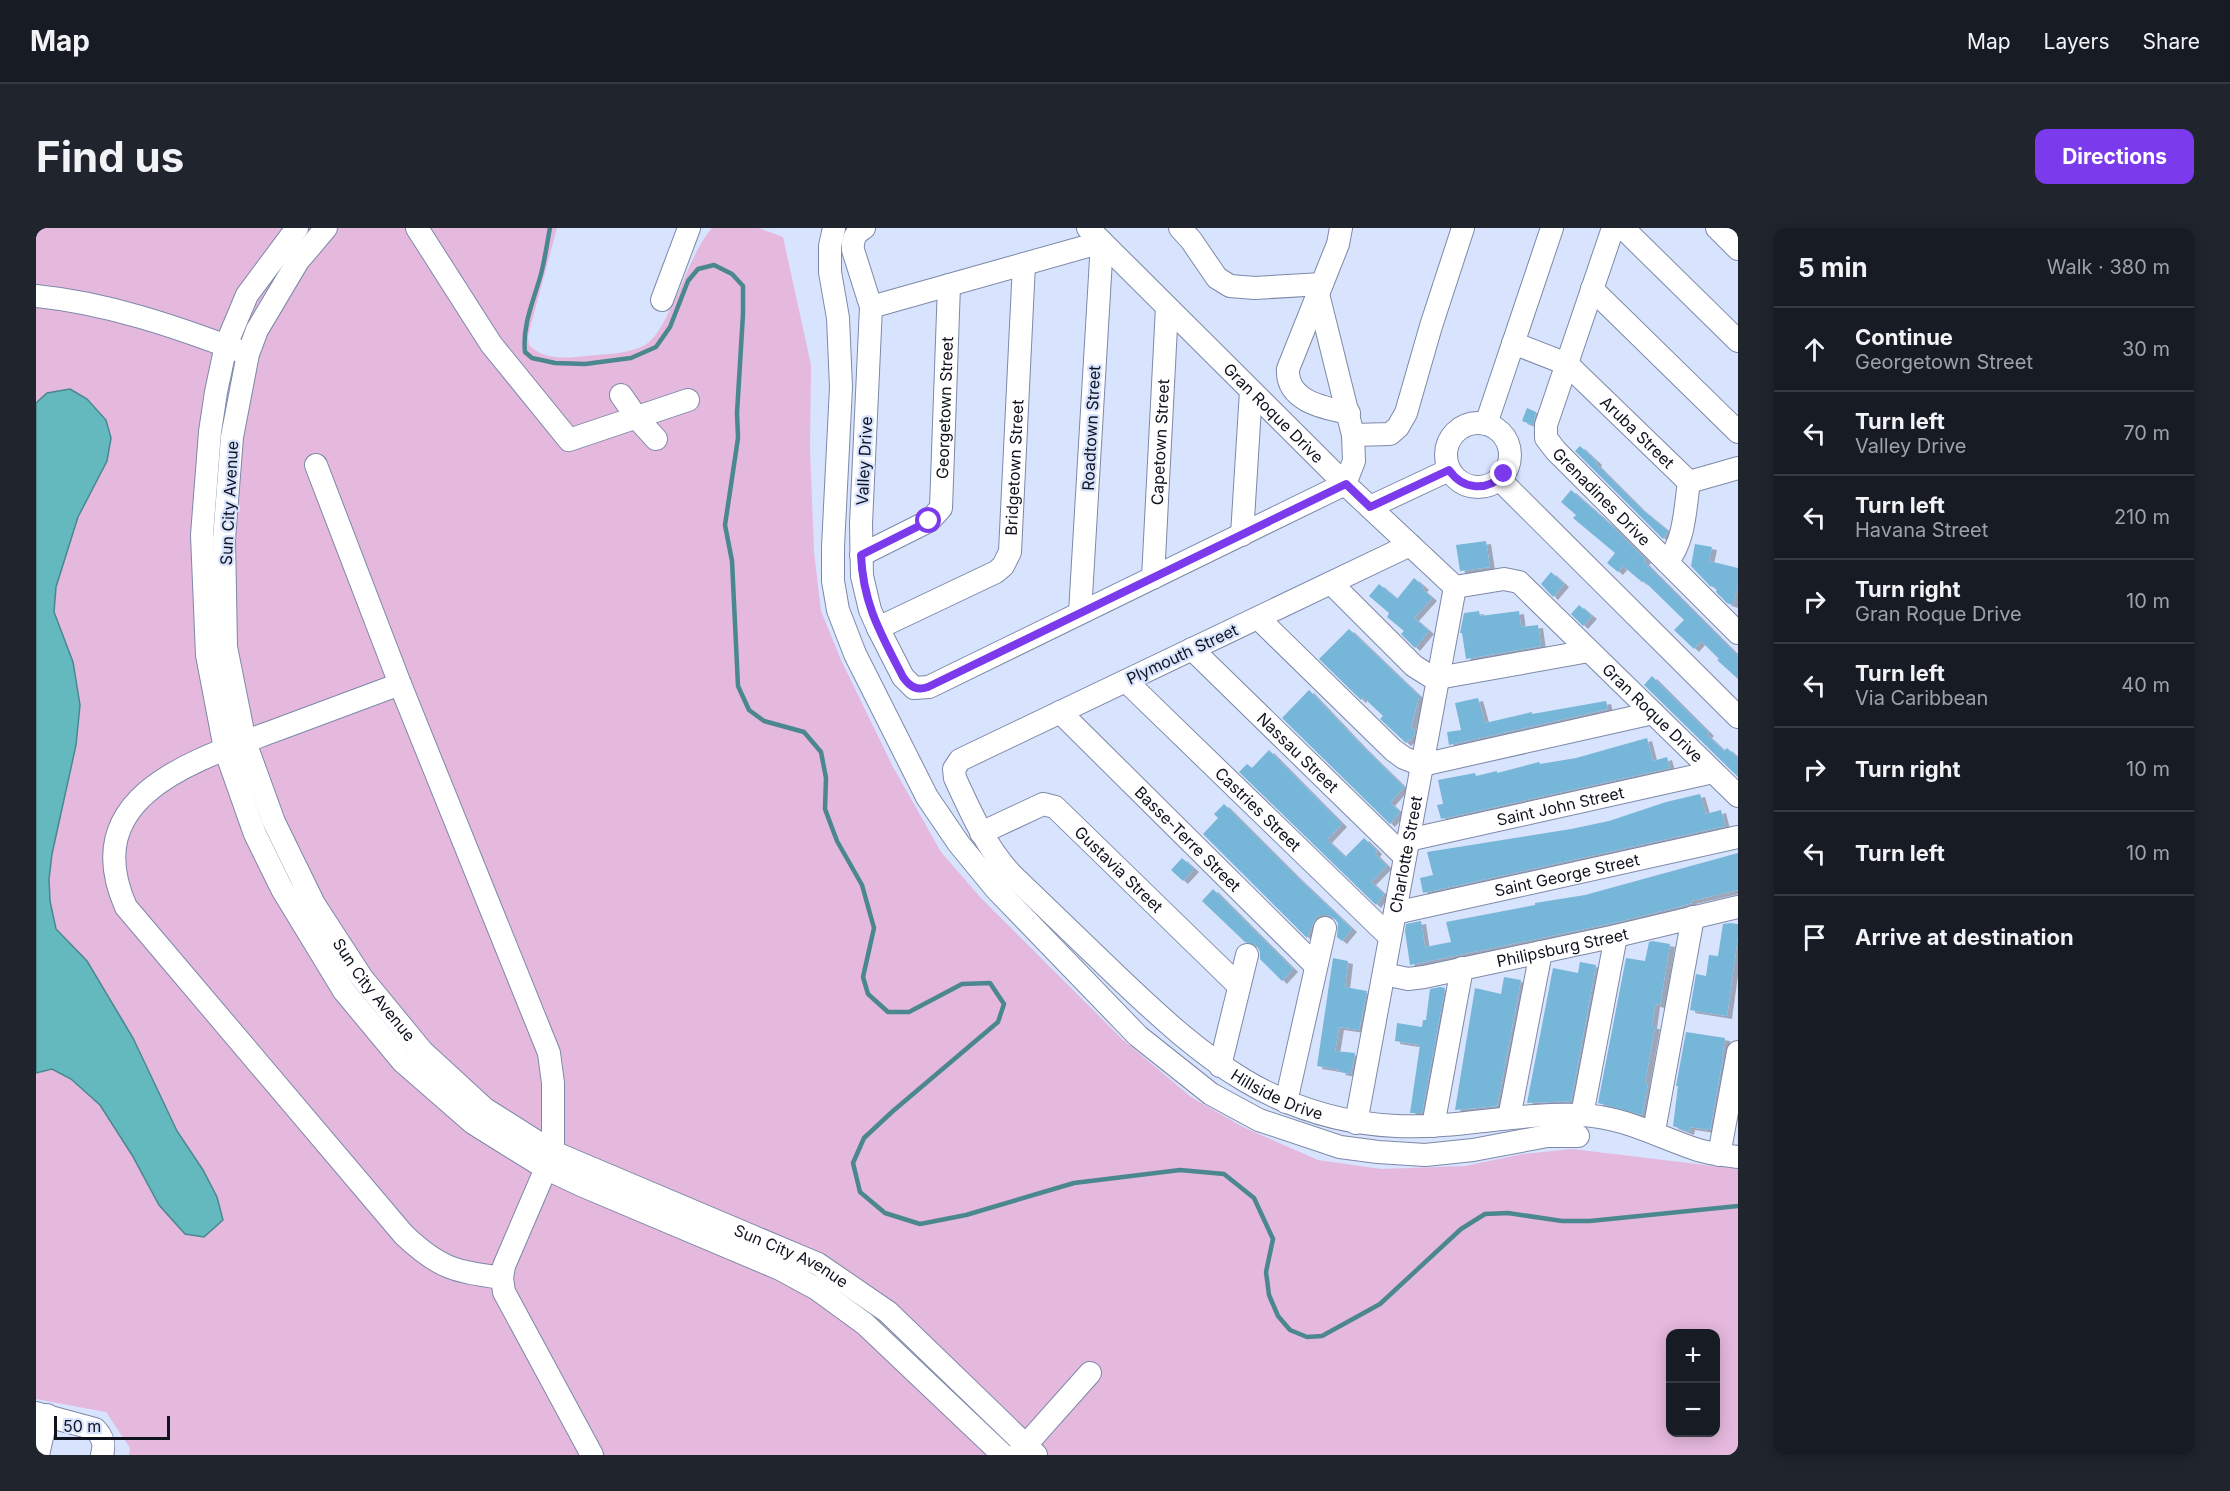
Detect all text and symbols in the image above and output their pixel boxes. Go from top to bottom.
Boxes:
text: Map [30,24,90,58]
text: Map [1967,29,2011,54]
text: Layers [2044,29,2110,54]
text: Share [2143,29,2200,54]
button: Directions [2035,129,2194,184]
text: Find us [36,131,184,182]
text: 5 min [1798,252,1868,283]
text: Walk · 380 m [2047,255,2170,279]
text: Continue [1855,324,1953,350]
icon: ahead [1798,333,1831,366]
street label: Georgetown Street [932,336,957,479]
text: 30 m [2122,337,2170,361]
text: Georgetown Street [1855,350,2033,374]
street label: Gran Roque Drive [1219,359,1328,467]
street label: Roadtown Street [1078,365,1104,491]
street label: Capetown Street [1147,379,1173,506]
street label: Aruba Street [1596,392,1679,472]
street label: Bridgetown Street [1001,399,1027,536]
text: Turn left [1855,408,1945,434]
street label: Valley Drive [852,416,876,506]
icon: left [1798,417,1831,450]
text: 70 m [2123,421,2170,445]
text: Valley Drive [1855,434,1966,458]
street label: Sun City Avenue [216,440,242,566]
street label: Grenadines Drive [1548,443,1655,550]
route end [1490,460,1516,486]
text: Turn left [1855,492,1945,518]
icon: left [1798,501,1831,534]
text: 210 m [2114,505,2170,529]
route start [915,507,941,533]
text: Havana Street [1855,518,1988,542]
text: Turn right [1855,576,1961,602]
icon: right [1798,585,1831,618]
text: 10 m [2126,589,2170,613]
text: Gran Roque Drive [1855,602,2022,626]
street label: Plymouth Street [1123,619,1241,689]
street label: Gran Roque Drive [1598,659,1707,766]
text: Turn left [1855,660,1945,686]
icon: left [1798,669,1831,702]
text: 40 m [2121,673,2170,697]
text: Via Caribbean [1855,686,1988,710]
street label: Nassau Street [1253,708,1343,797]
icon: right [1798,753,1831,786]
text: Turn right [1855,756,1961,782]
text: 10 m [2126,757,2170,781]
street label: Castries Street [1211,763,1305,855]
street label: Basse-Terre Street [1131,782,1245,896]
street label: Saint John Street [1495,782,1626,830]
street label: Charlotte Street [1385,794,1426,915]
street label: Gustavia Street [1071,822,1167,917]
icon: left [1798,837,1831,870]
text: Turn left [1855,840,1945,866]
text: 10 m [2126,841,2170,865]
street label: Saint George Street [1493,849,1641,901]
icon: arrive [1798,921,1831,954]
street label: Philipsburg Street [1495,923,1630,971]
text: Arrive at destination [1855,924,2074,950]
street label: Sun City Avenue [329,934,420,1045]
street label: Hillside Drive [1227,1065,1325,1124]
street label: Sun City Avenue [731,1220,852,1292]
map controls [1666,1329,1720,1437]
button: + [1666,1329,1720,1383]
button: − [1666,1383,1720,1437]
scale bar [54,1413,170,1440]
text: 50 m [63,1416,101,1436]

